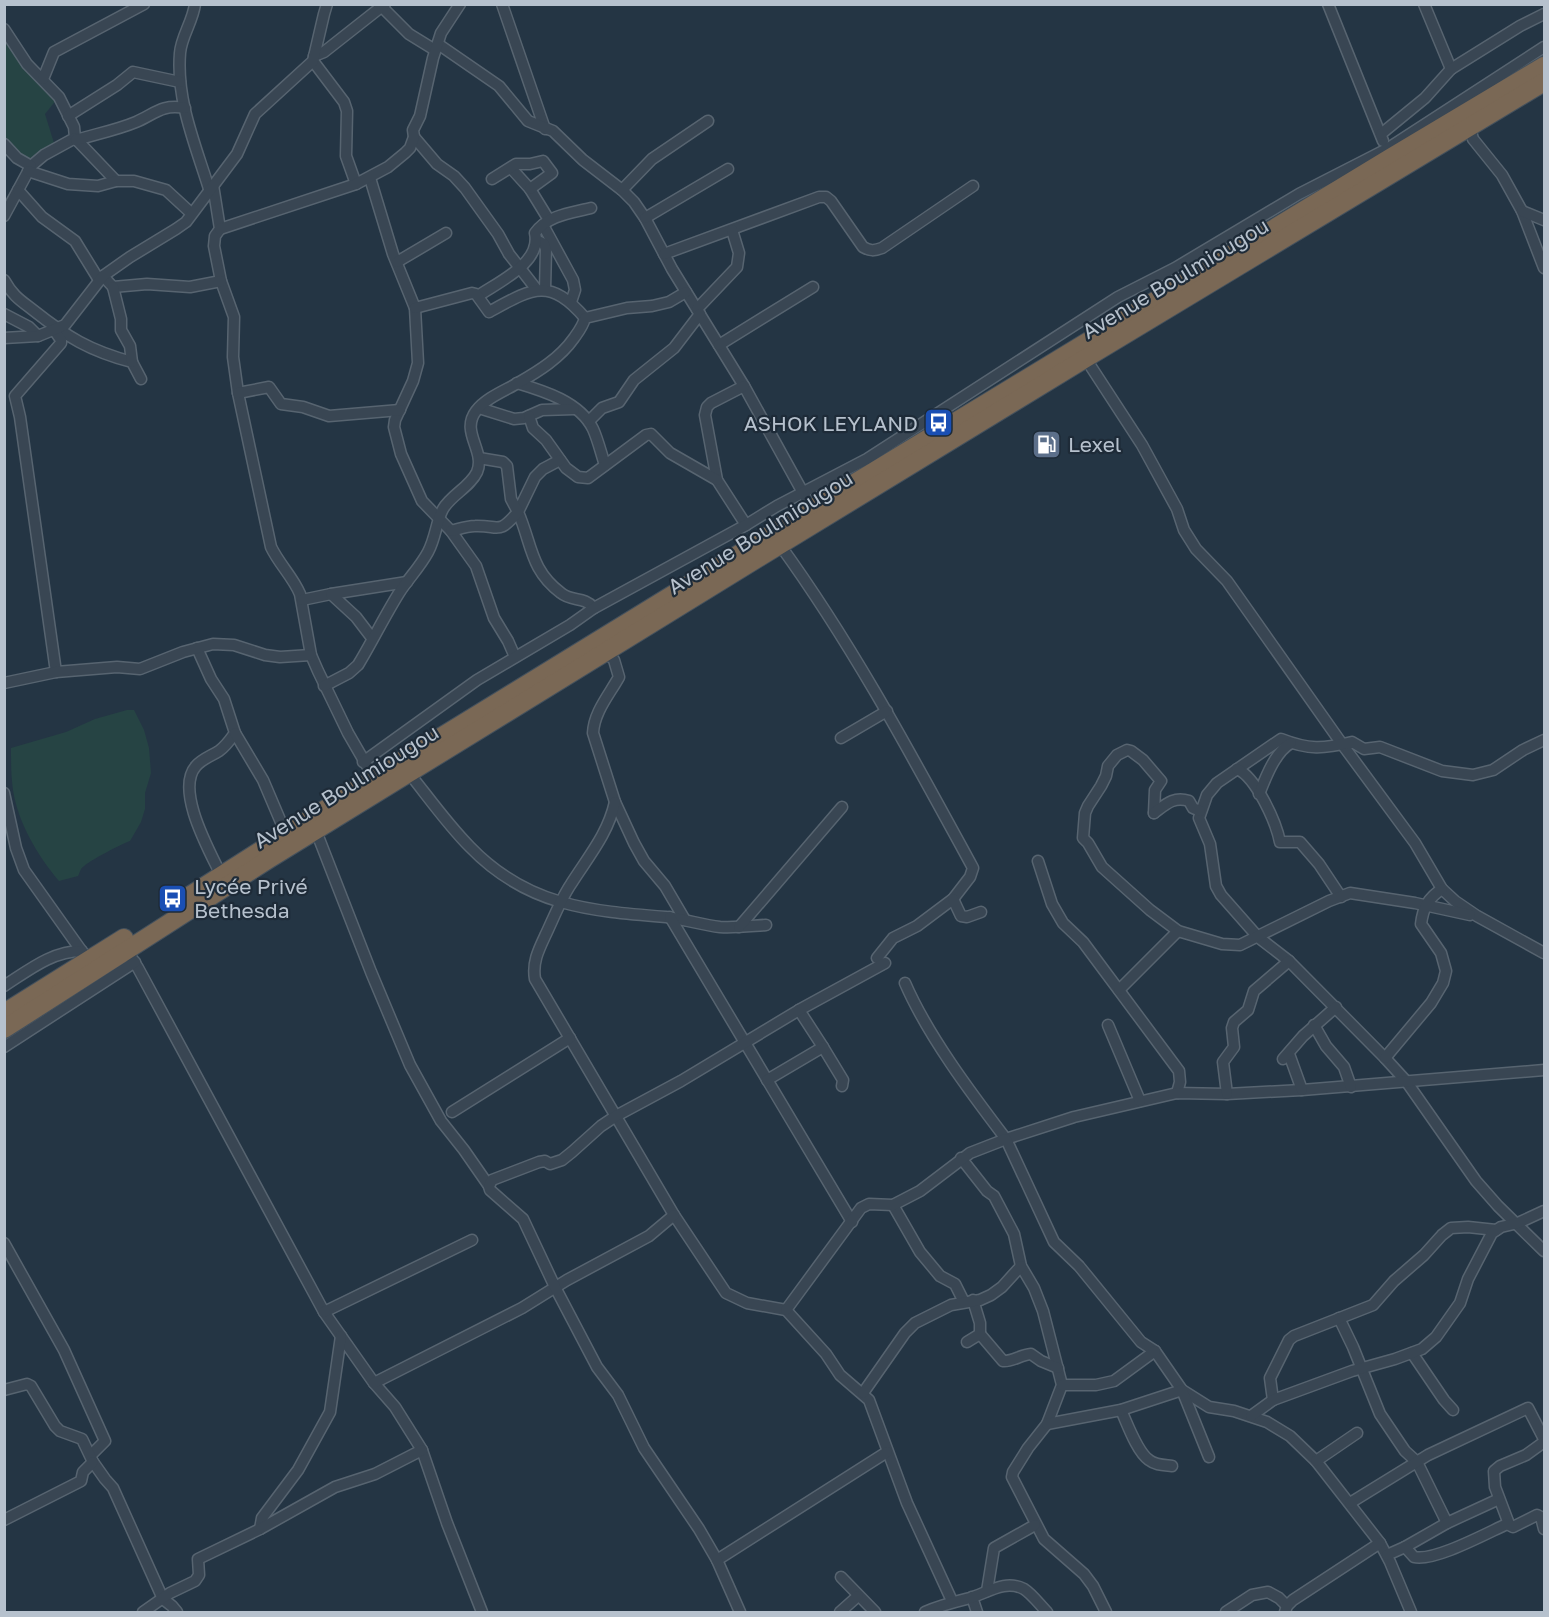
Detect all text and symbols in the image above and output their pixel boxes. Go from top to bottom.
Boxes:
street label: Avenue Boulmiougou [1077,212,1273,344]
bus stop icon: ASHOK LEYLAND [923,407,955,439]
place label: ASHOK LEYLAND [744,410,918,436]
fuel station icon: Lexel [1031,428,1063,460]
place label: Lexel [1068,431,1122,457]
street label: Avenue Boulmiougou [663,464,857,600]
street label: Avenue Boulmiougou [249,718,443,854]
place label: Lycée Privé Bethesda [194,873,308,923]
bus stop icon: Lycée Privé Bethesda [157,882,189,914]

